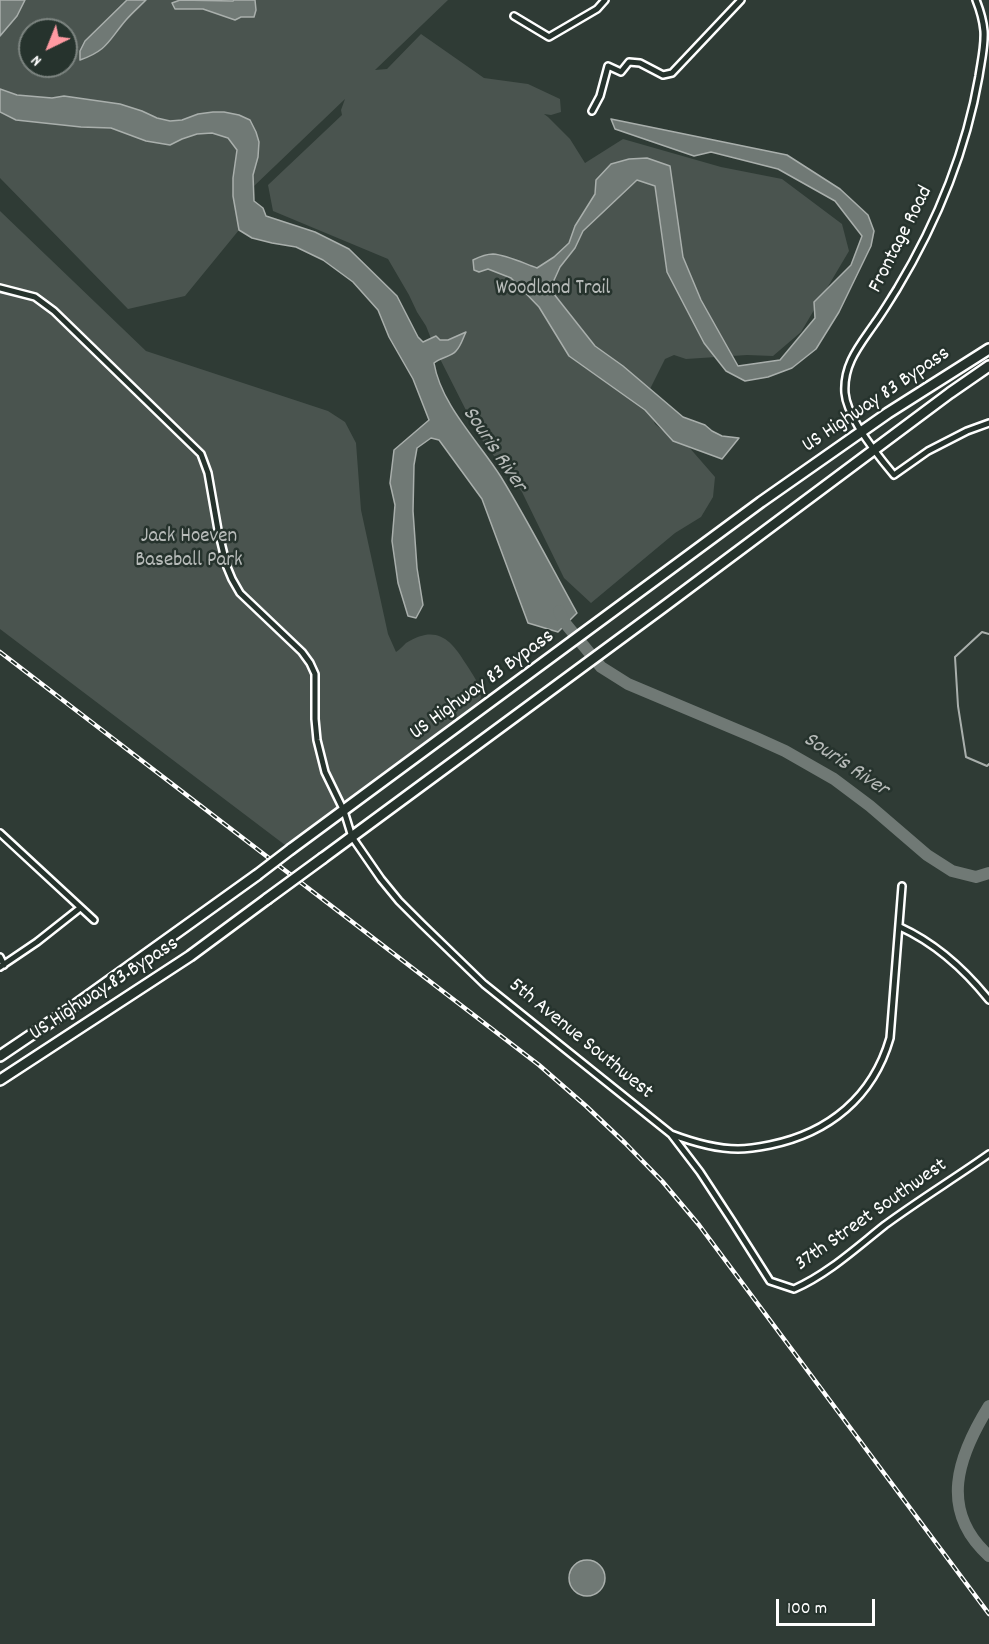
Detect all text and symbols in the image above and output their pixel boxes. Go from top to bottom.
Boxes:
north arrow [18,18,78,78]
text: N [26,49,47,71]
street label: Frontage Road [864,182,940,298]
park label: Woodland Trail [496,277,610,303]
street label: US Highway 83 Bypass [798,342,956,460]
water label: Souris River [455,402,531,498]
park label: Jack Hoeven Baseball Park [135,525,243,575]
street label: US Highway 83 Bypass [406,625,560,747]
water label: Souris River [797,728,893,804]
street label: US Highway 83 Bypass [26,932,184,1048]
street label: 5th Avenue Southwest [503,974,657,1106]
street label: 37th Street Southwest [791,1154,953,1278]
scale bar [779,1587,878,1625]
text: 100 m [787,1597,827,1622]

